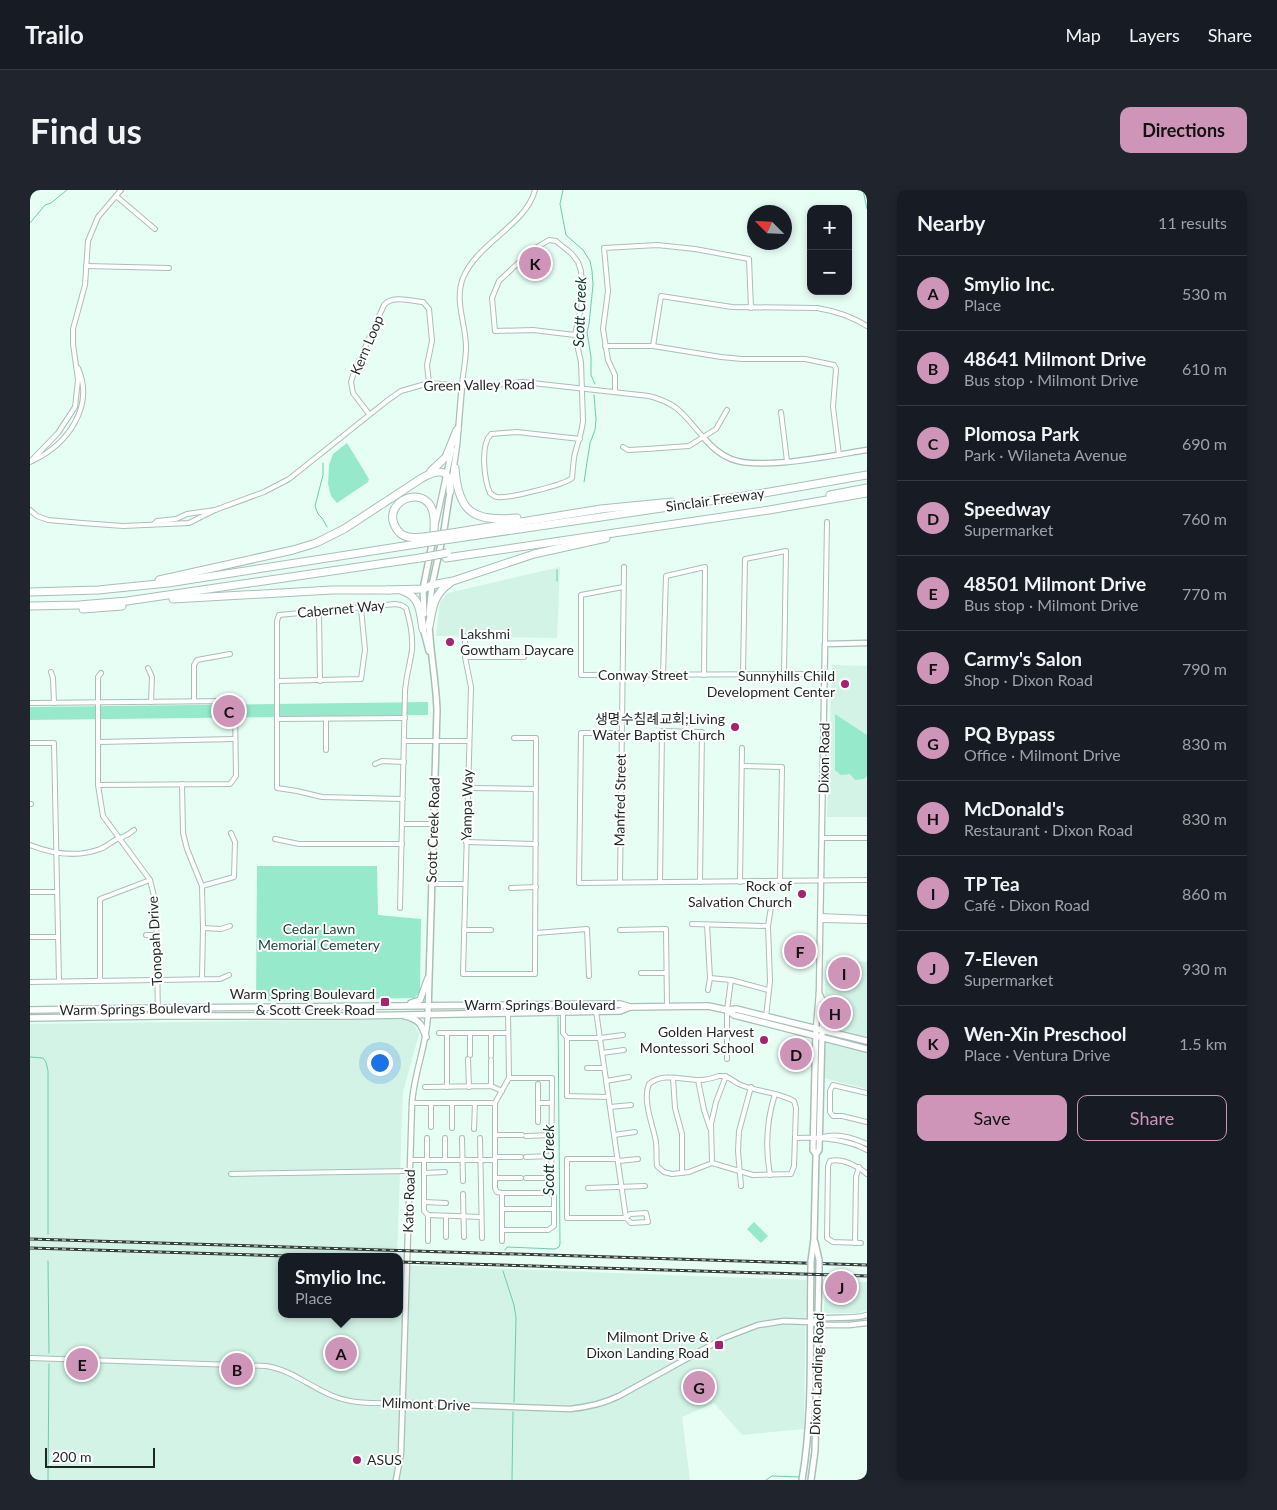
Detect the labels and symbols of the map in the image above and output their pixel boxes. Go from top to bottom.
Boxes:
north arrow [747,205,792,250]
pin: K [519,244,551,282]
water label: Scott Creek [569,275,589,348]
street label: Kern Loop [346,312,387,377]
street label: Green Valley Road [423,375,535,394]
street label: Sinclair Freeway [665,484,766,515]
street label: Cabernet Way [296,596,386,621]
place label: Lakshmi Gowtham Daycare [460,625,574,658]
marker: Lakshmi Gowtham Daycare [444,636,456,648]
street label: Conway Street [598,666,688,683]
place label: Sunnyhills Child Development Center [707,667,835,700]
marker: Sunnyhills Child Development Center [839,678,851,690]
pin: C [213,692,245,730]
place label: 생명수침례교회;Living Water Baptist Church [592,710,725,743]
marker: 생명수침례교회;Living Water Baptist Church [729,721,741,733]
street label: Dixon Road [814,722,833,794]
street label: Manfred Street [610,753,629,847]
street label: Yampa Way [457,768,476,841]
street label: Scott Creek Road [422,777,443,883]
place label: Rock of Salvation Church [688,877,792,910]
marker: Rock of Salvation Church [796,888,808,900]
street label: Tonopah Drive [144,896,165,986]
park label: Cedar Lawn Memorial Cemetery [258,920,381,953]
pin: F [784,932,816,970]
pin: I [828,954,860,992]
place label: Warm Spring Boulevard & Scott Creek Road [230,985,375,1018]
pin: H [819,994,851,1032]
marker: Warm Spring Boulevard & Scott Creek Road [379,996,391,1008]
street label: Warm Springs Boulevard [464,996,616,1013]
street label: Warm Springs Boulevard [59,999,211,1018]
place label: Golden Harvest Montessori School [640,1023,754,1056]
marker: Golden Harvest Montessori School [758,1034,770,1046]
pin: D [780,1035,812,1073]
your location [367,1050,393,1076]
water label: Scott Creek [539,1124,557,1195]
street label: Kato Road [399,1169,418,1233]
pin: J [825,1268,857,1306]
street label: Dixon Landing Road [806,1312,827,1436]
place label: Milmont Drive & Dixon Landing Road [586,1328,709,1361]
pin: A [325,1334,357,1372]
marker: Milmont Drive & Dixon Landing Road [713,1339,725,1351]
pin: E [66,1345,98,1383]
pin: B [221,1350,253,1388]
pin: G [683,1368,715,1406]
street label: Milmont Drive [381,1393,471,1414]
scale bar [45,1445,155,1468]
place label: ASUS [367,1451,402,1468]
marker: ASUS [351,1454,363,1466]

